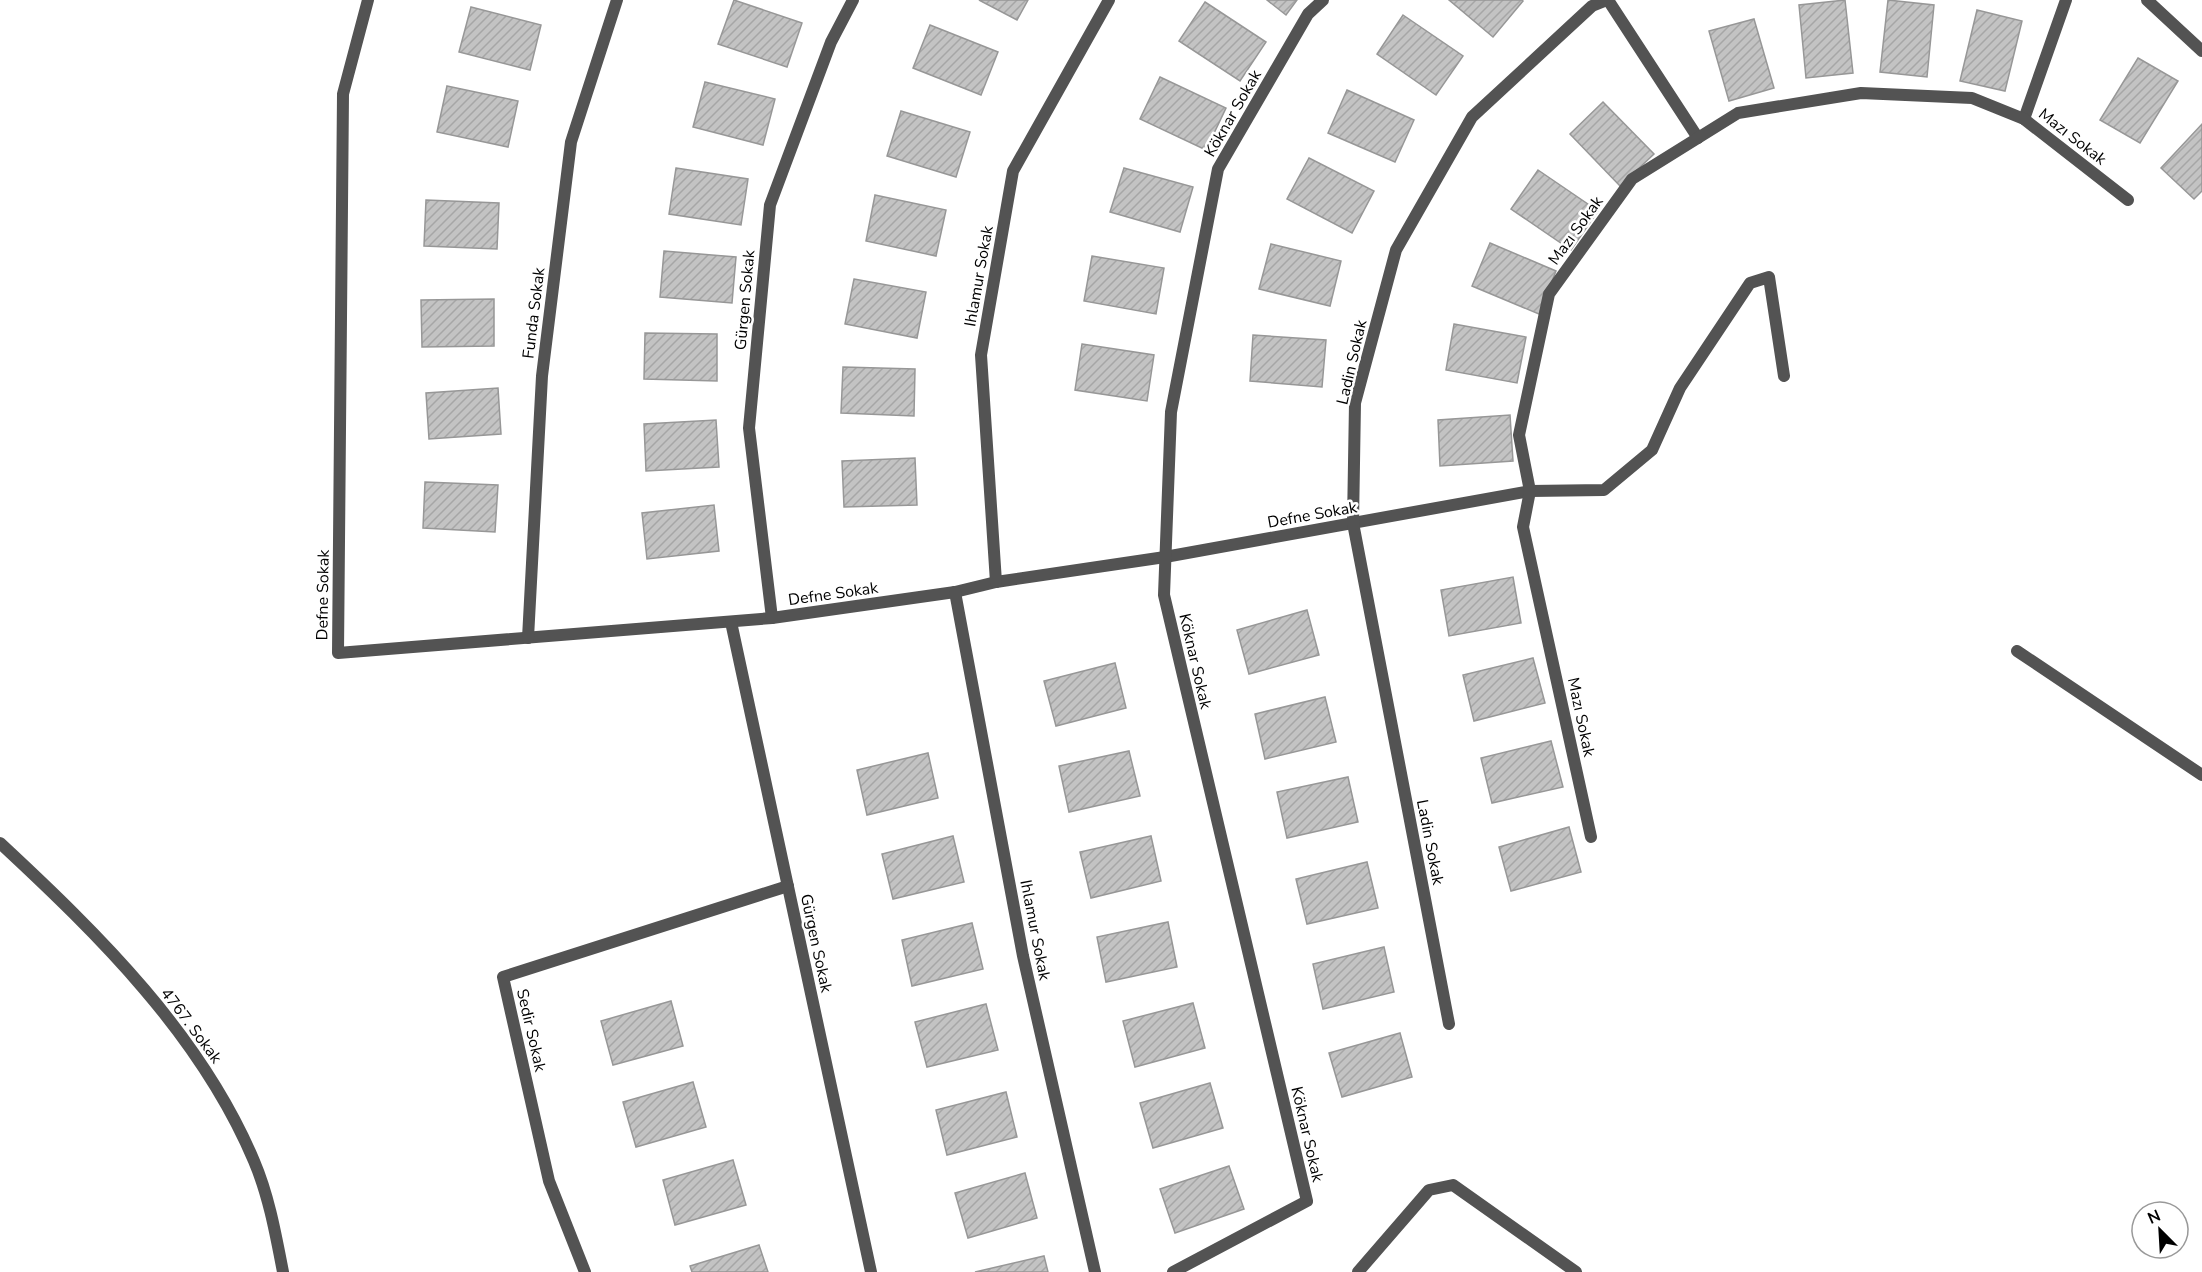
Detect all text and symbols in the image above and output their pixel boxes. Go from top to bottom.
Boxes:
street label: Köknar Sokak [1199,65,1267,161]
street label: Mazı Sokak [2034,103,2112,171]
street label: Mazı Sokak [1543,191,1609,270]
street label: Ihlamur Sokak [959,223,999,328]
street label: Gürgen Sokak [730,248,760,351]
street label: Funda Sokak [517,265,551,360]
street label: Ladin Sokak [1332,317,1373,407]
street label: Defne Sokak [1266,496,1360,534]
street label: Defne Sokak [311,549,335,640]
street label: Defne Sokak [787,577,880,611]
street label: Köknar Sokak [1173,611,1217,712]
street label: Mazı Sokak [1562,676,1600,760]
street label: Ladin Sokak [1411,798,1449,888]
street label: Ihlamur Sokak [1014,878,1056,983]
street label: Gürgen Sokak [795,892,837,996]
street label: 4767. Sokak [156,983,227,1069]
street label: Sedir Sokak [511,987,551,1075]
street label: Köknar Sokak [1285,1084,1329,1185]
north arrow [2130,1200,2190,1260]
text: N [2144,1205,2164,1230]

